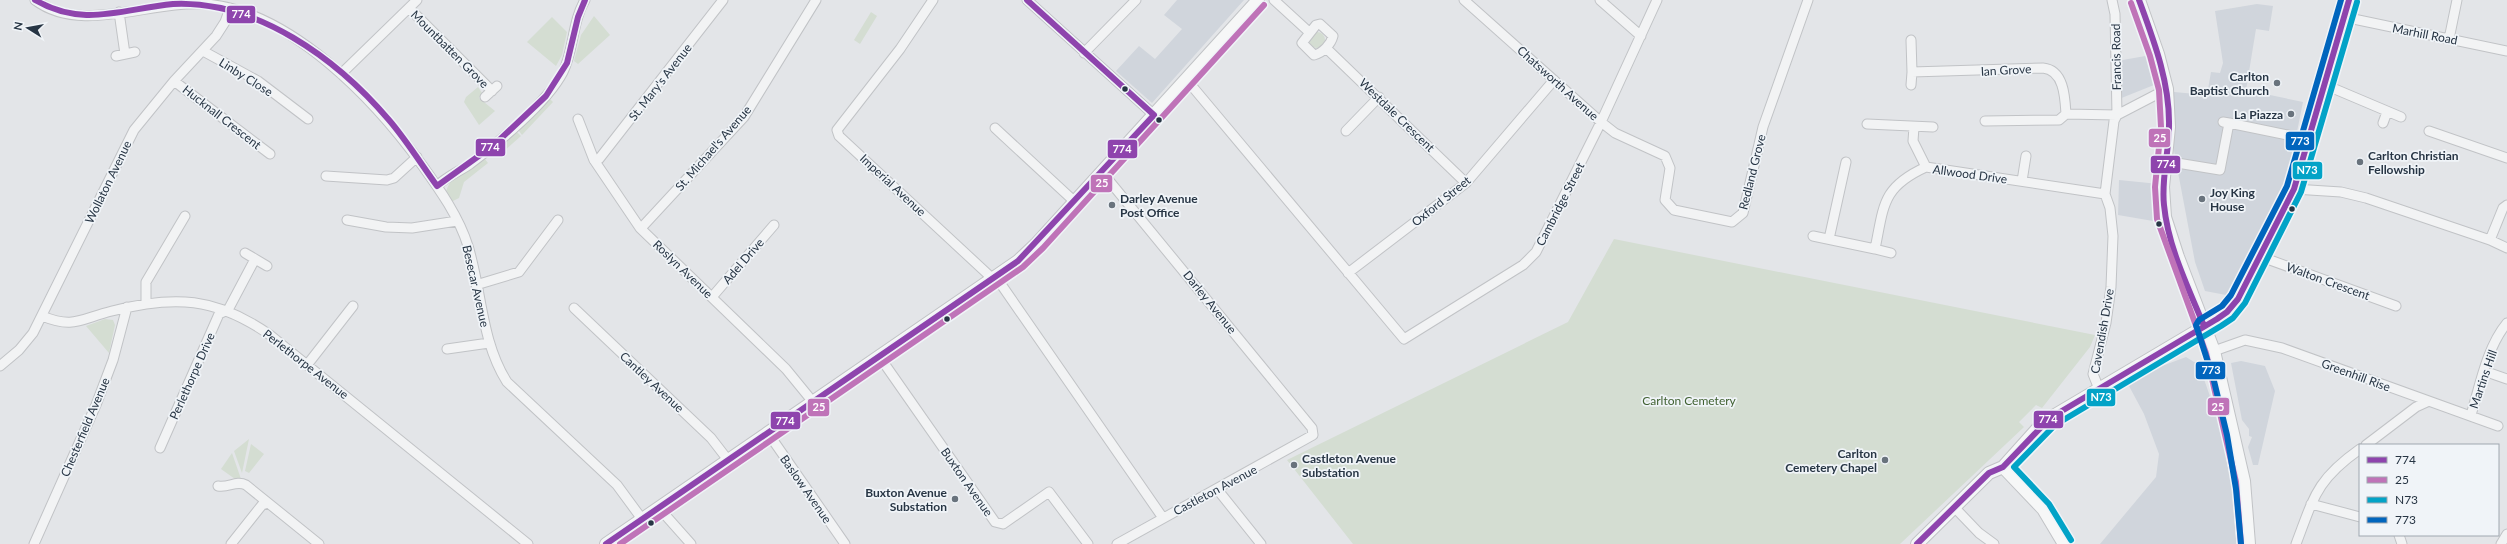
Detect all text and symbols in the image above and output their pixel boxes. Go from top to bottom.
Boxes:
line badge: 774 [226,5,256,24]
text: 774 [231,7,251,20]
street label: Mountbatten Grove [408,7,492,91]
north arrow [8,8,48,48]
street label: Marhill Road [2391,20,2459,48]
text: N [11,21,25,31]
street label: Francis Road [2108,24,2124,90]
street label: St. Mary's Avenue [625,40,695,124]
street label: Chatsworth Avenue [1514,43,1602,123]
street label: Linby Close [216,55,276,99]
street label: Ian Grove [1980,61,2032,79]
place label: Carlton Baptist Church [2190,69,2269,98]
street label: Westdale Crescent [1356,75,1438,155]
marker: Carlton Baptist Church [2272,78,2282,88]
street label: Hucknall Crescent [180,82,265,153]
unlabelled marker [1120,84,1130,94]
street label: St. Michael's Avenue [672,102,754,194]
place label: La Piazza [2234,107,2283,122]
marker: La Piazza [2286,109,2296,119]
unlabelled marker [1154,115,1164,125]
line badge: 25 [2148,128,2171,148]
text: 25 [2154,131,2166,144]
line badge: 773 [2285,131,2315,151]
street label: Redland Grove [1735,133,1769,211]
text: 773 [2290,134,2310,147]
street label: Wollaton Avenue [81,138,135,226]
line badge: 774 [475,138,506,157]
line badge: 774 [1107,139,1138,159]
text: 774 [480,140,500,153]
text: 774 [1112,142,1132,155]
place label: Carlton Christian Fellowship [2368,148,2459,177]
street label: Imperial Avenue [857,151,929,219]
line badge: 774 [2150,155,2181,174]
text: 774 [2156,157,2176,170]
marker: Carlton Christian Fellowship [2355,157,2365,167]
street label: Cambridge Street [1533,159,1588,248]
street label: Allwood Drive [1932,161,2008,187]
line badge: N73 [2292,161,2323,180]
text: N73 [2296,163,2318,176]
street label: Oxford Street [1408,172,1474,229]
line badge: 25 [1090,174,1113,193]
text: 25 [1096,176,1108,189]
place label: Joy King House [2210,185,2256,214]
place label: Darley Avenue Post Office [1120,191,1198,220]
marker: Joy King House [2197,194,2207,204]
marker: Darley Avenue Post Office [1107,200,1117,210]
unlabelled marker [2287,204,2297,214]
unlabelled marker [2154,219,2164,229]
street label: Adel Drive [719,235,767,287]
street label: Roslyn Avenue [650,237,716,301]
street label: Besecar Avenue [459,244,493,328]
street label: Walton Crescent [2284,259,2373,303]
street label: Darley Avenue [1180,268,1240,336]
street label: Cavendish Drive [2087,287,2117,375]
unlabelled marker [942,314,952,324]
street label: Perlethorpe Avenue [260,326,352,402]
street label: Perlethorpe Drive [166,330,218,422]
street label: Cantley Avenue [617,348,687,416]
street label: Martins Hill [2466,348,2500,410]
street label: Greenhill Rise [2319,356,2393,394]
line badge: 773 [2195,361,2226,380]
text: 773 [2201,363,2221,376]
street label: Chesterfield Avenue [57,375,113,479]
line badge: N73 [2086,388,2116,407]
text: N73 [2090,390,2112,403]
park label: Carlton Cemetery [1642,393,1737,408]
line badge: 25 [2207,397,2230,416]
line badge: 25 [807,398,830,417]
text: 25 [813,400,825,413]
text: 25 [2212,400,2224,413]
line badge: 774 [2033,410,2064,429]
line badge: 774 [770,411,801,430]
text: 774 [2038,412,2058,425]
text: 774 [775,414,795,427]
legend [2359,444,2499,536]
street label: Buxton Avenue [938,445,996,519]
place label: Carlton Cemetery Chapel [1785,446,1877,475]
place label: Castleton Avenue Substation [1302,451,1397,480]
street label: Baslow Avenue [777,452,835,526]
text: 774 [2395,452,2416,467]
marker: Carlton Cemetery Chapel [1880,455,1890,465]
marker: Castleton Avenue Substation [1289,460,1299,470]
street label: Castleton Avenue [1171,462,1259,518]
text: 25 [2395,472,2409,487]
place label: Buxton Avenue Substation [865,485,948,514]
text: N73 [2395,492,2418,507]
marker: Buxton Avenue Substation [950,494,960,504]
text: 773 [2395,512,2416,527]
unlabelled marker [646,518,656,528]

